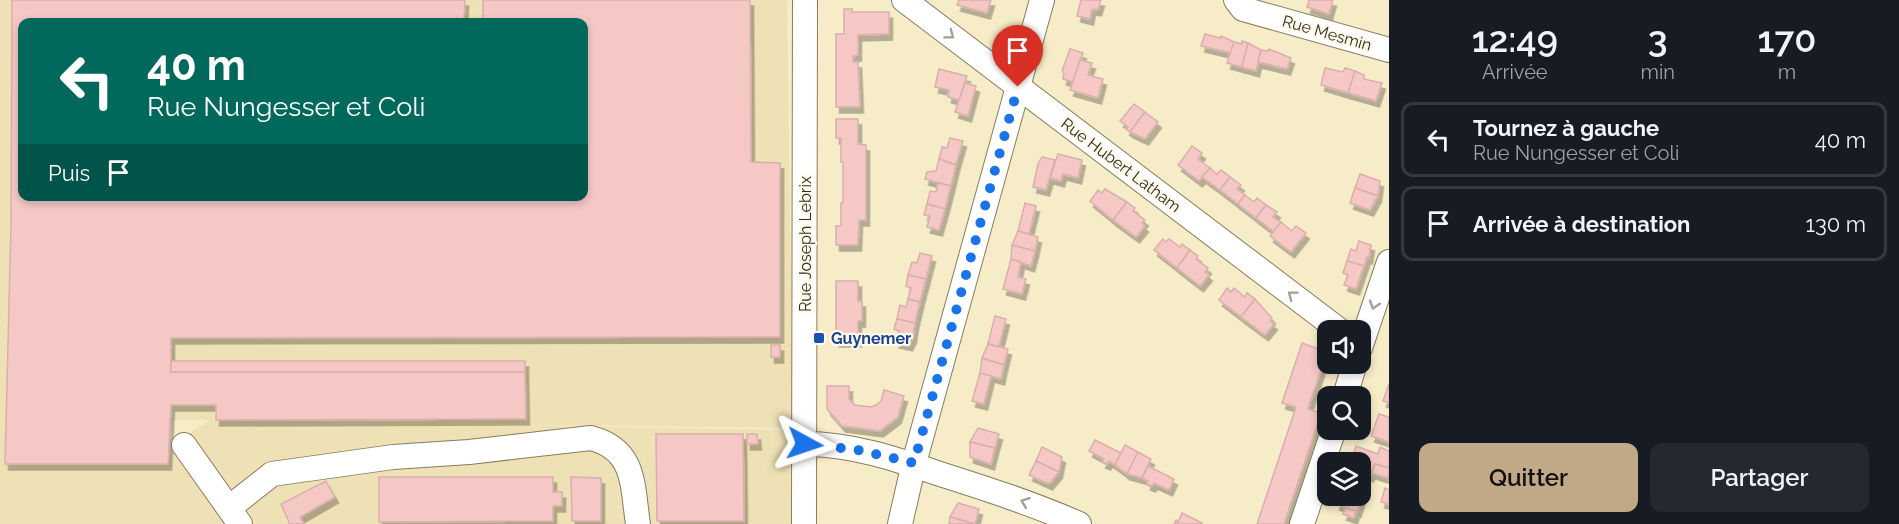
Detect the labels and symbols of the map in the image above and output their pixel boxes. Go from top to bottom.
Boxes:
street label: Rue Mesmin [1280,11,1374,55]
pin [992,25,1043,87]
one-way arrow [944,28,955,39]
street label: Rue Hubert Latham [1057,114,1185,216]
street label: Rue Joseph Lebrix [796,176,815,312]
one-way arrow [1288,291,1299,302]
one-way arrow [1369,299,1382,310]
place label: Guynemer [831,329,911,348]
marker: Guynemer [812,331,826,345]
position arrow [773,412,837,476]
one-way arrow [1020,497,1031,509]

